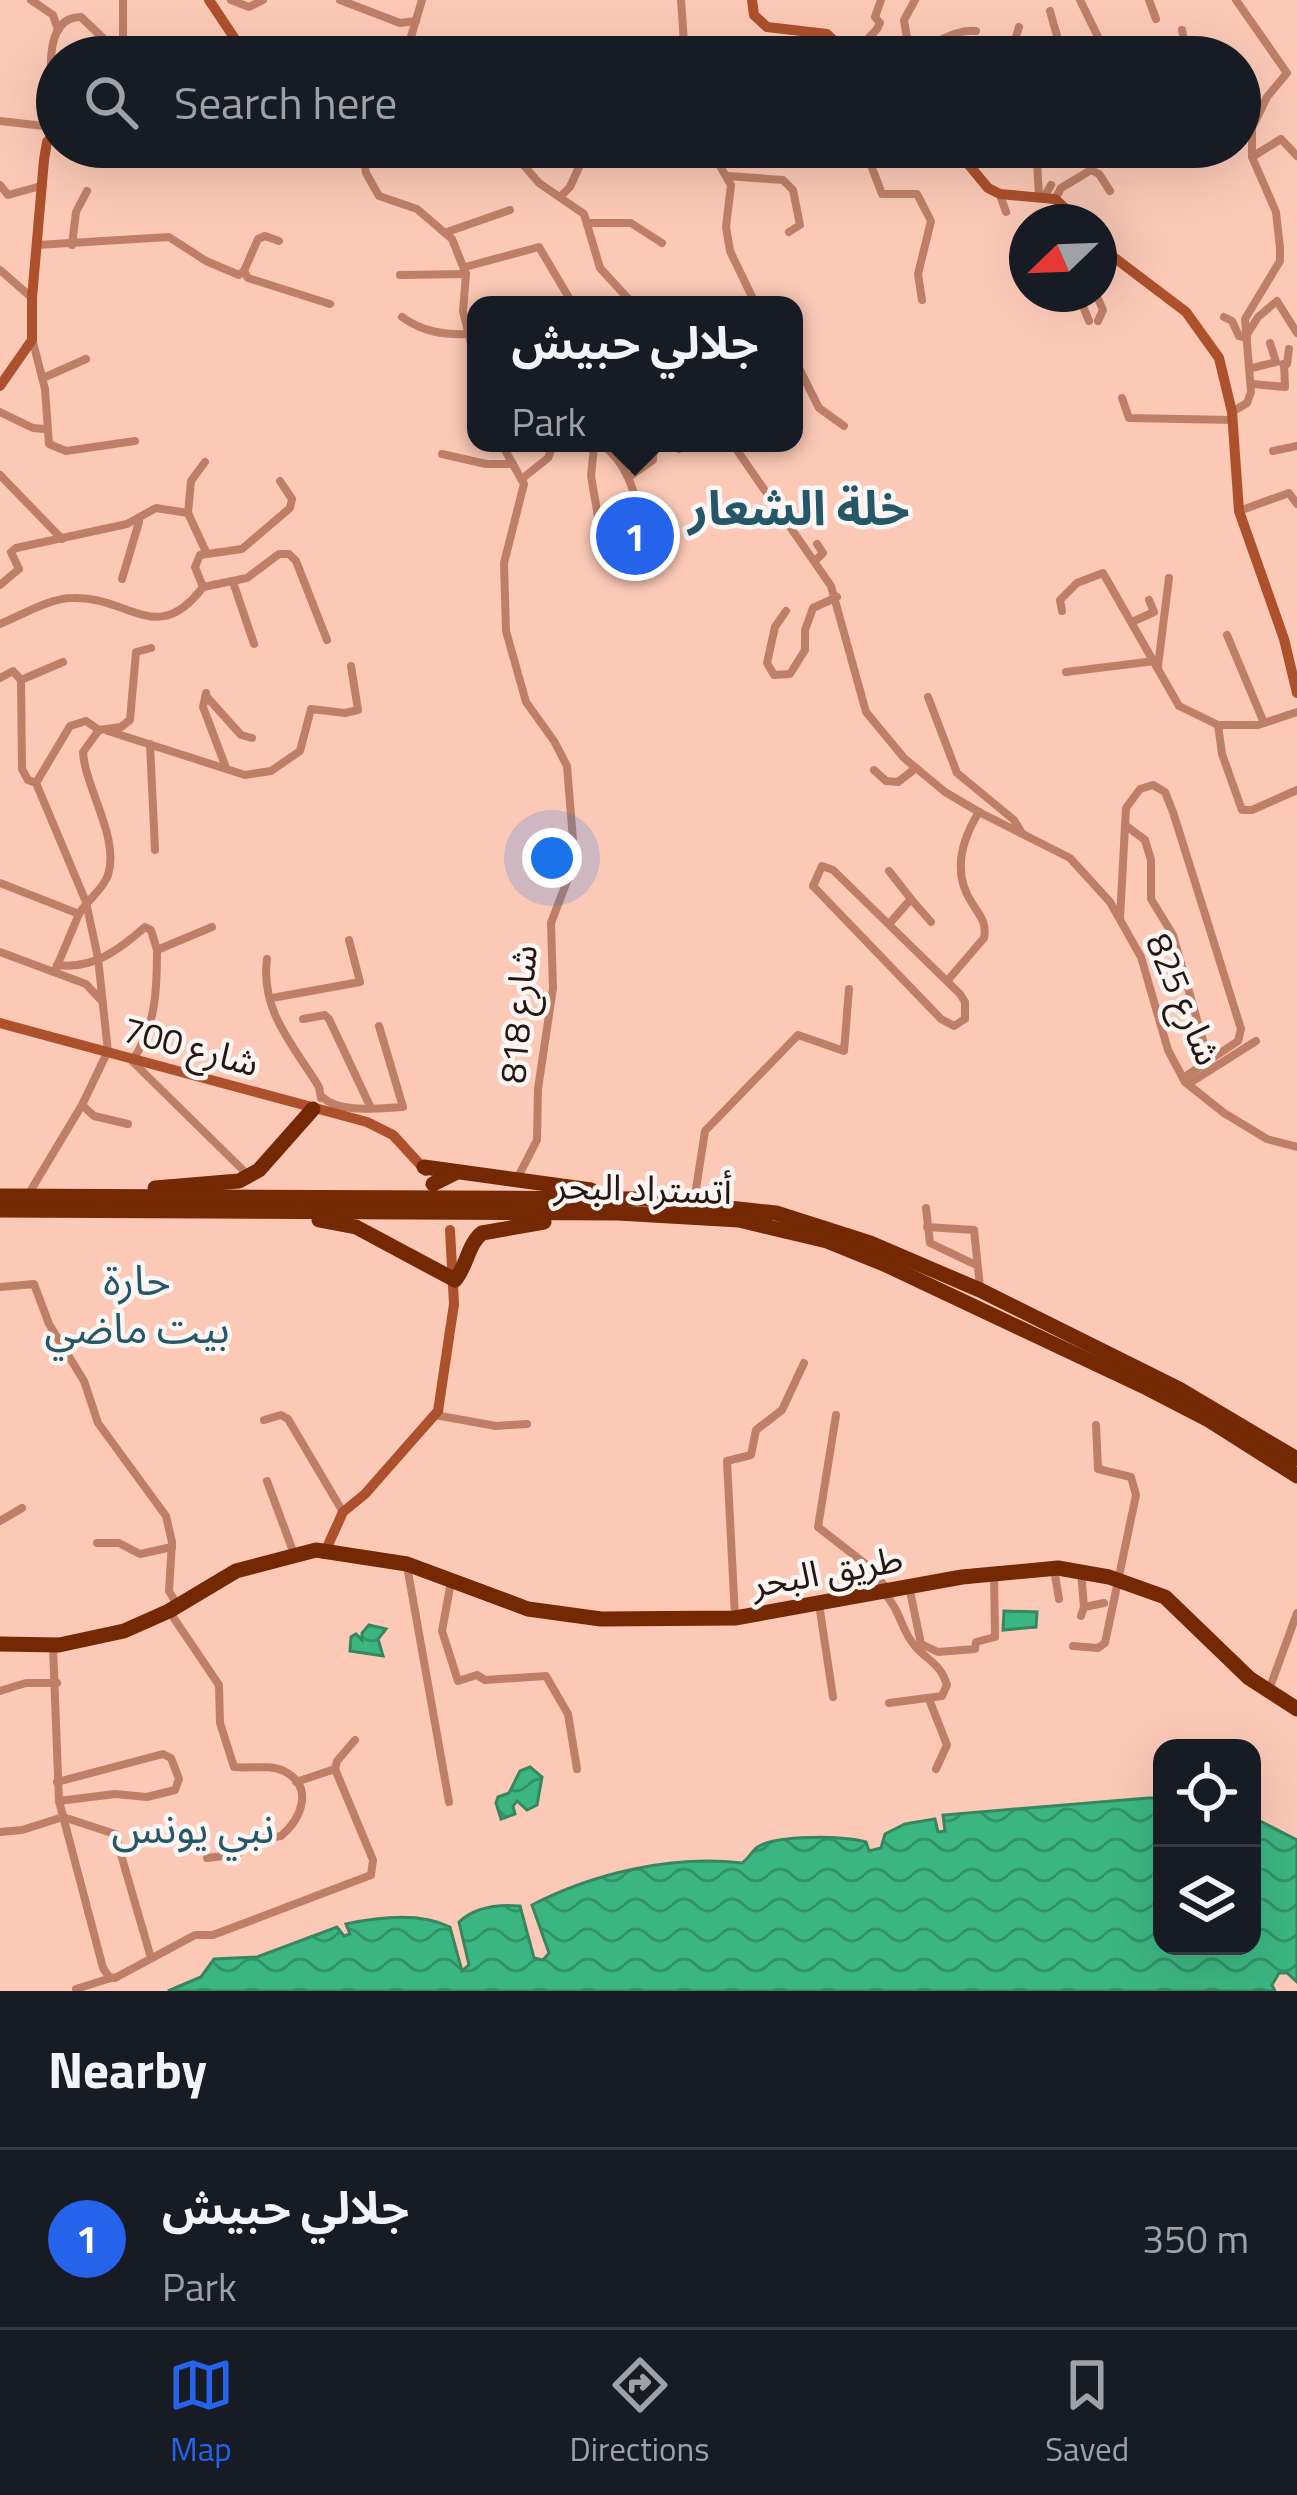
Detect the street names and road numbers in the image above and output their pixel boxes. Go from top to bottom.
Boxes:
street label: شارع 825 [1132,924,1237,1073]
street label: شارع 818 [484,943,551,1085]
street label: شارع 700 [117,1001,265,1090]
street label: أتستراد البحر [552,1157,733,1218]
street label: طريق البحر [746,1530,907,1611]

